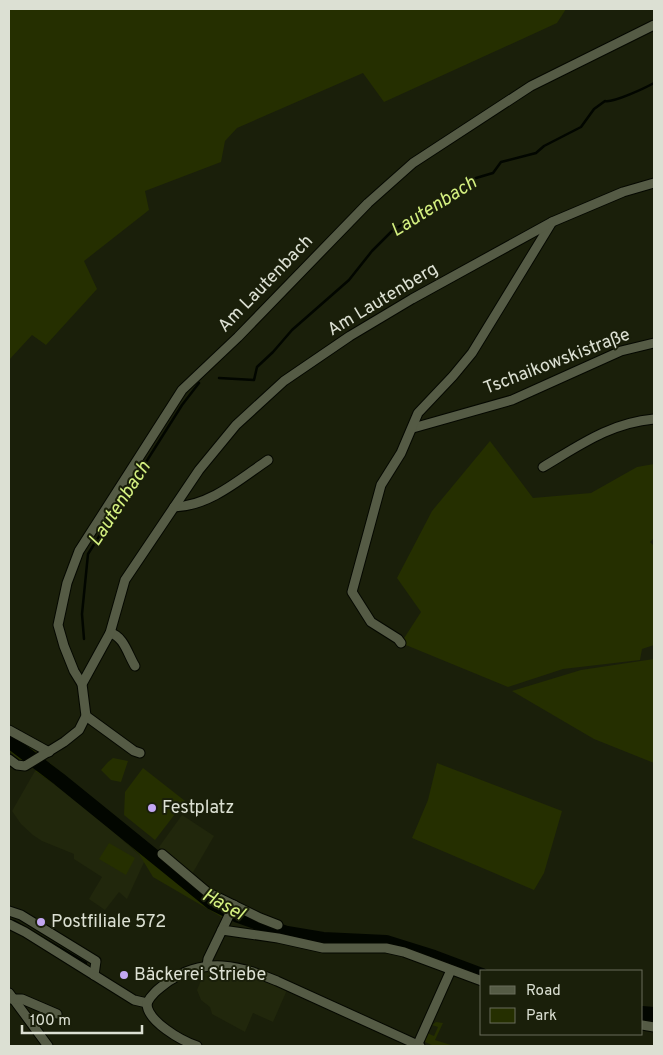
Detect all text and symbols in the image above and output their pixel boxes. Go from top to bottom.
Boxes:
water label: Lautenbach [387,171,482,243]
street label: Am Lautenbach [214,230,318,338]
street label: Am Lautenberg [324,258,442,342]
street label: Tschaikowskistraße [480,323,634,401]
water label: Lautenbach [84,456,157,551]
place label: Festplatz [162,797,234,820]
marker: Festplatz [146,802,158,814]
water label: Hasel [198,884,249,927]
place label: Postfiliale 572 [51,911,166,934]
marker: Postfiliale 572 [35,916,47,928]
place label: Bäckerei Striebe [134,964,266,987]
marker: Bäckerei Striebe [118,969,130,981]
legend [480,970,643,1035]
text: Road [526,982,561,1001]
scale bar [22,1002,142,1034]
text: Park [526,1007,557,1026]
text: 100 m [30,1012,71,1031]

